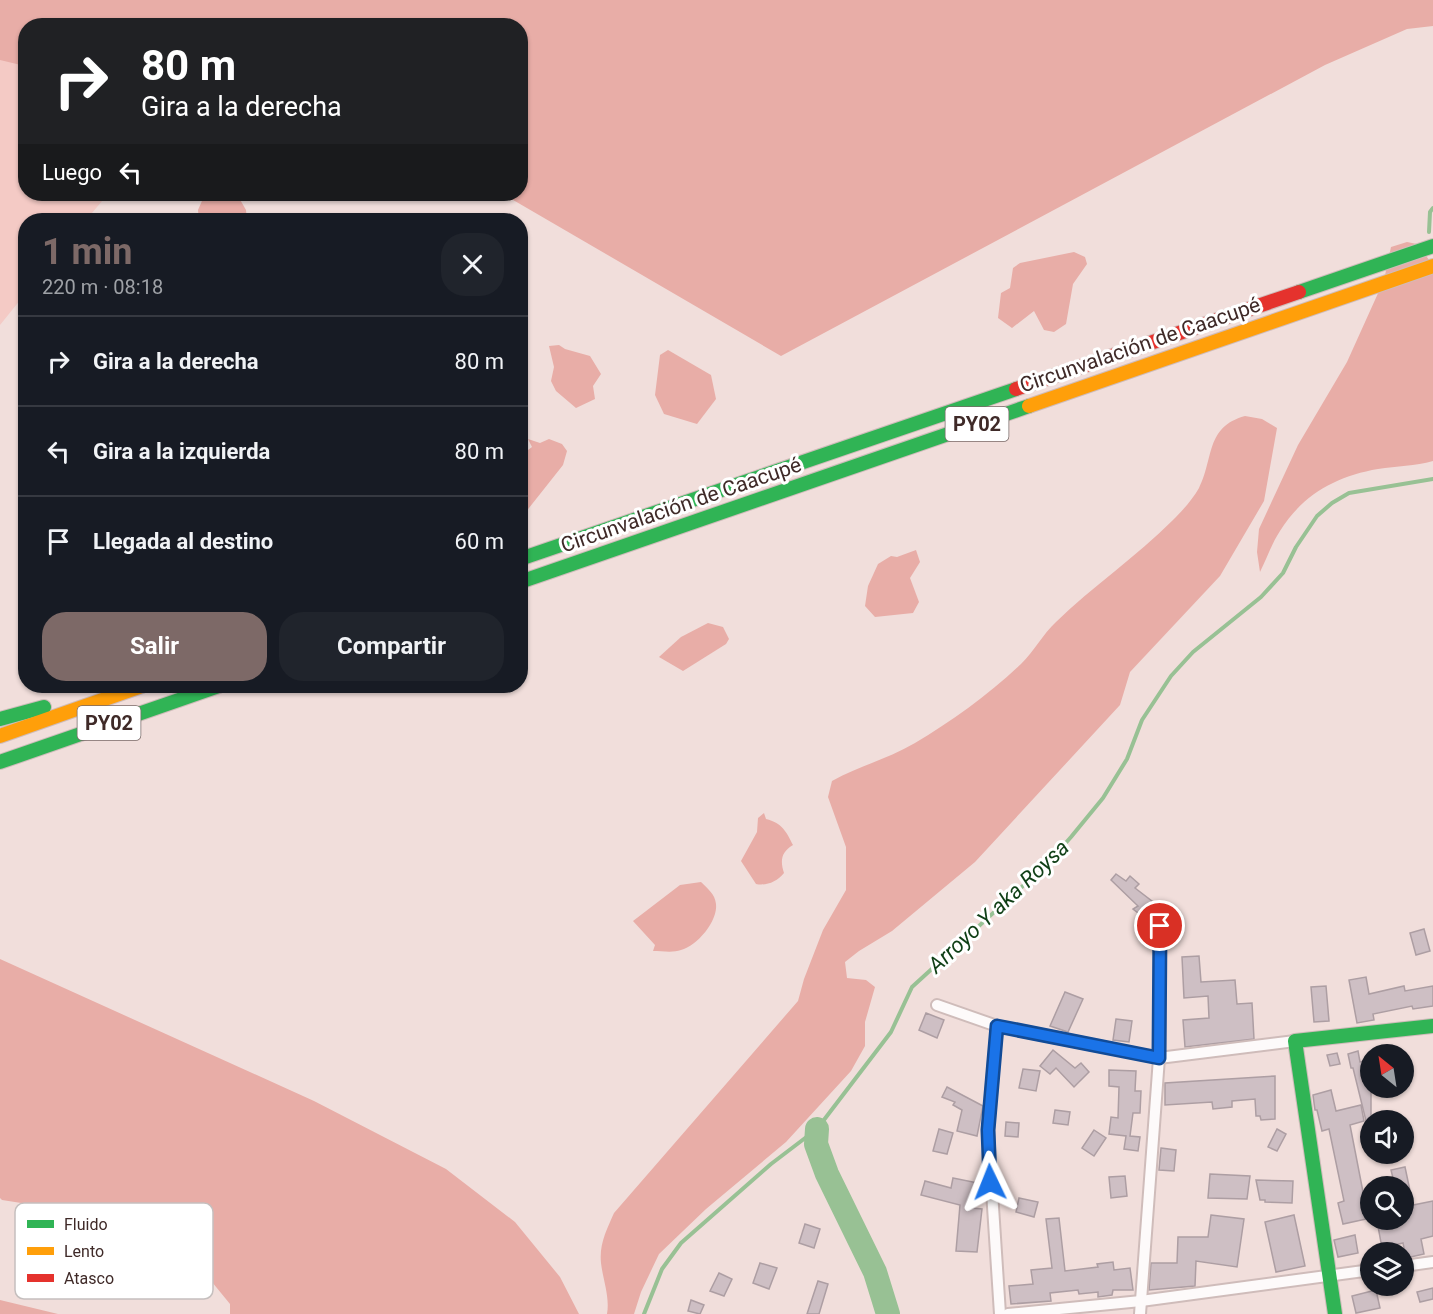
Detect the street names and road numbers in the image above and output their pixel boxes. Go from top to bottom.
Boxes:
street label: Circunvalación de Caacupé [1017,292,1263,398]
road number: PY02 [946,407,1008,441]
street label: Circunvalación de Caacupé [558,452,804,558]
road number: PY02 [78,706,140,740]

